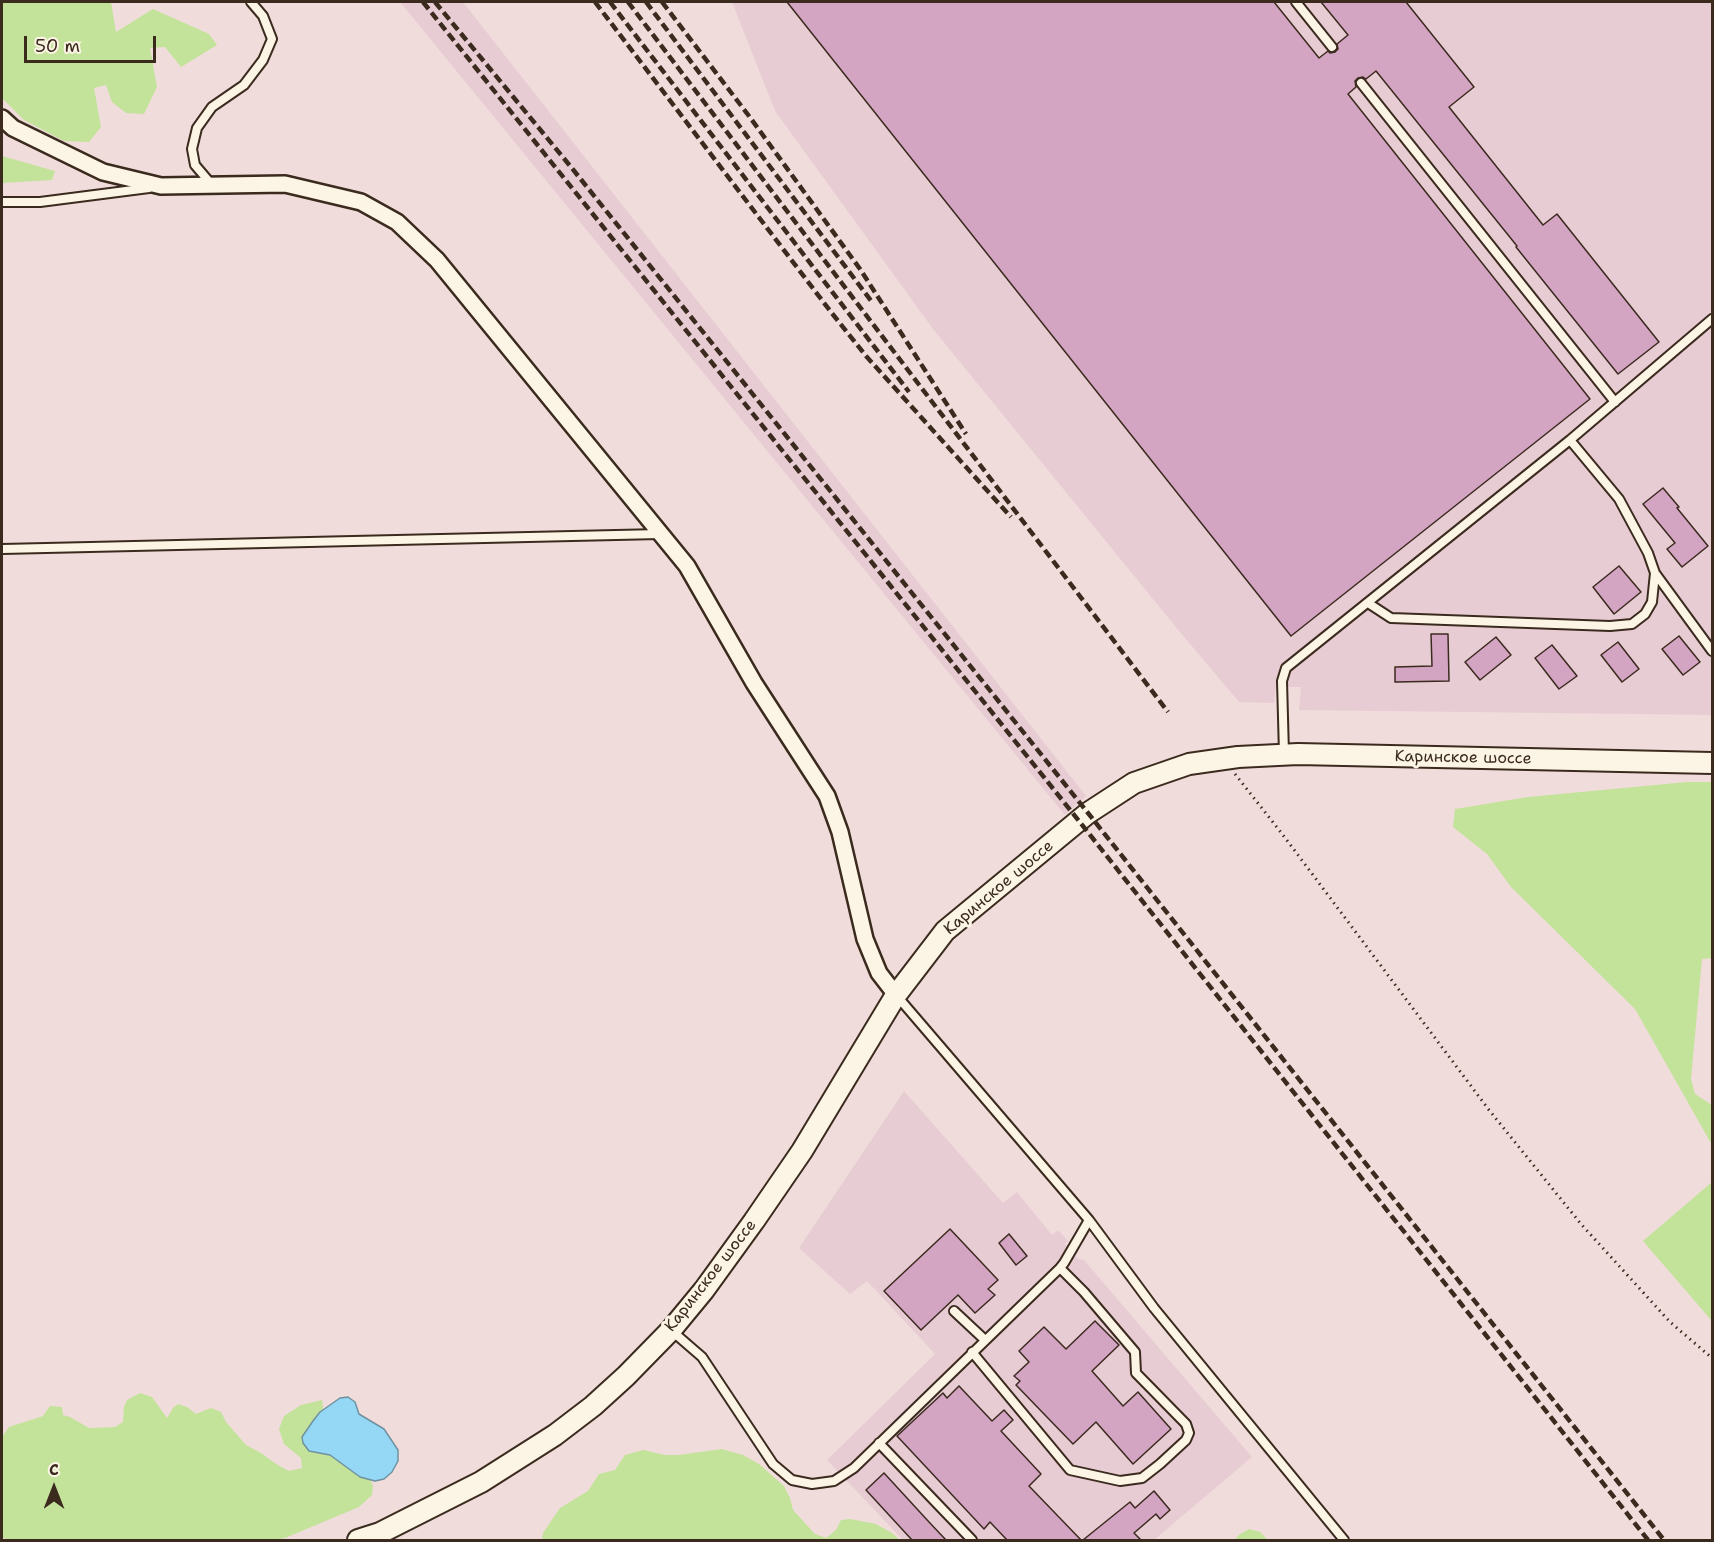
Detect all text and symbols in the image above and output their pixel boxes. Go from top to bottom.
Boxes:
scale bar [27,24,159,62]
text: 50 m [35,34,80,58]
street label: Каринское шоссе [1394,747,1532,769]
street label: Каринское шоссе [940,837,1058,939]
street label: Каринское шоссе [661,1216,761,1336]
north arrow [24,1458,84,1518]
text: С [49,1459,59,1480]

